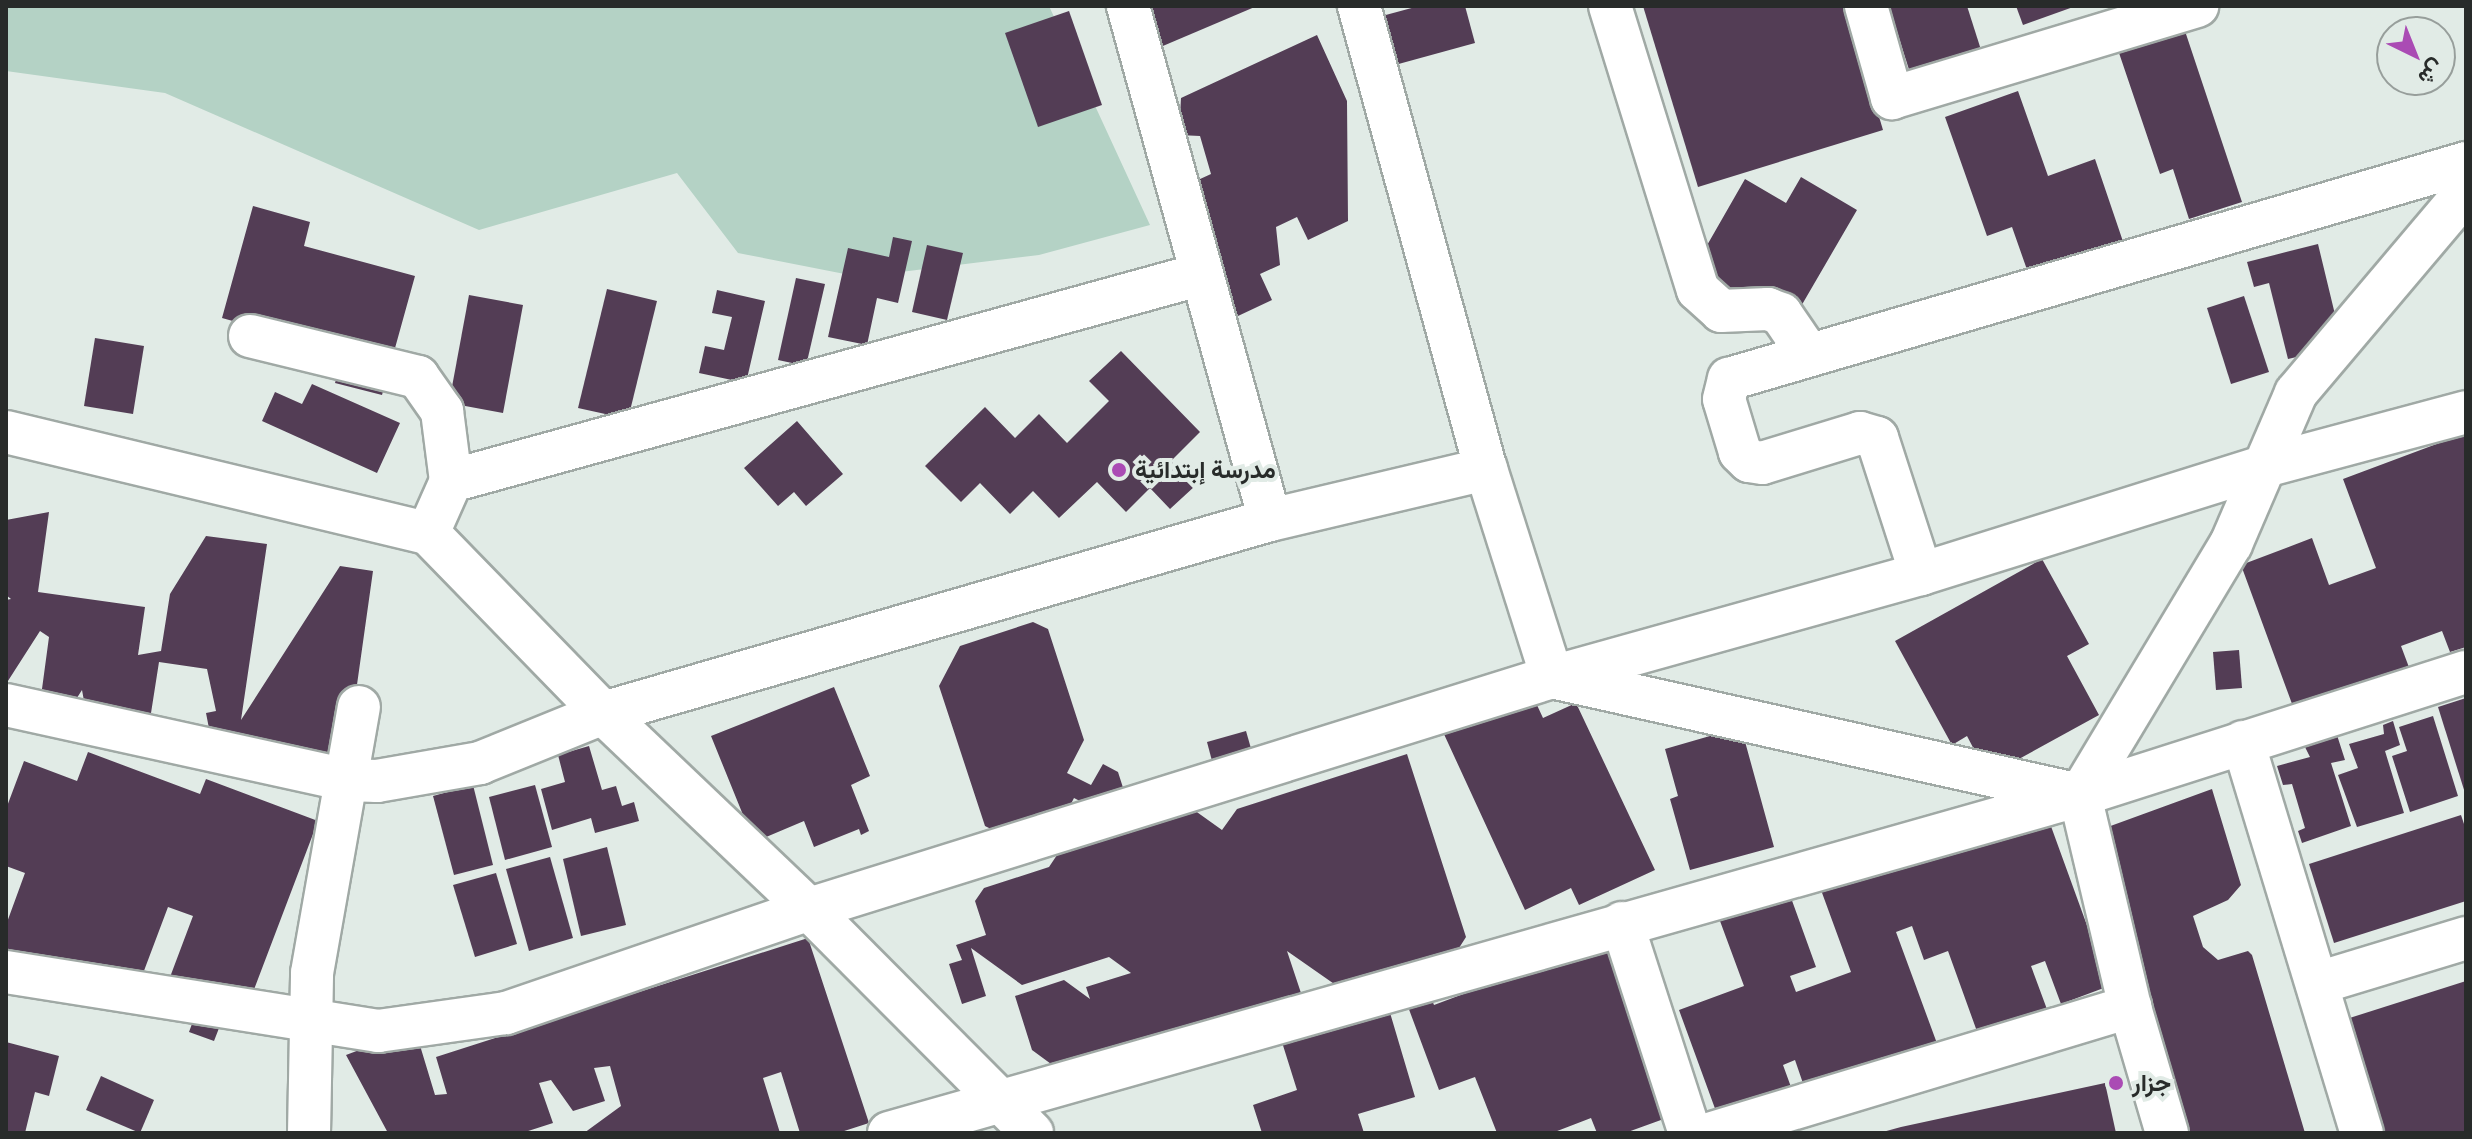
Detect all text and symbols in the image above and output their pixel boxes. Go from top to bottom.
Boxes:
north arrow [2376,16,2456,96]
text: ش [2412,53,2451,92]
place label: مدرسة إبتدائية [1135,456,1276,484]
marker: مدرسة إبتدائية [1110,461,1128,479]
place label: جزار [2132,1069,2171,1097]
marker: جزار [2107,1074,2125,1092]

